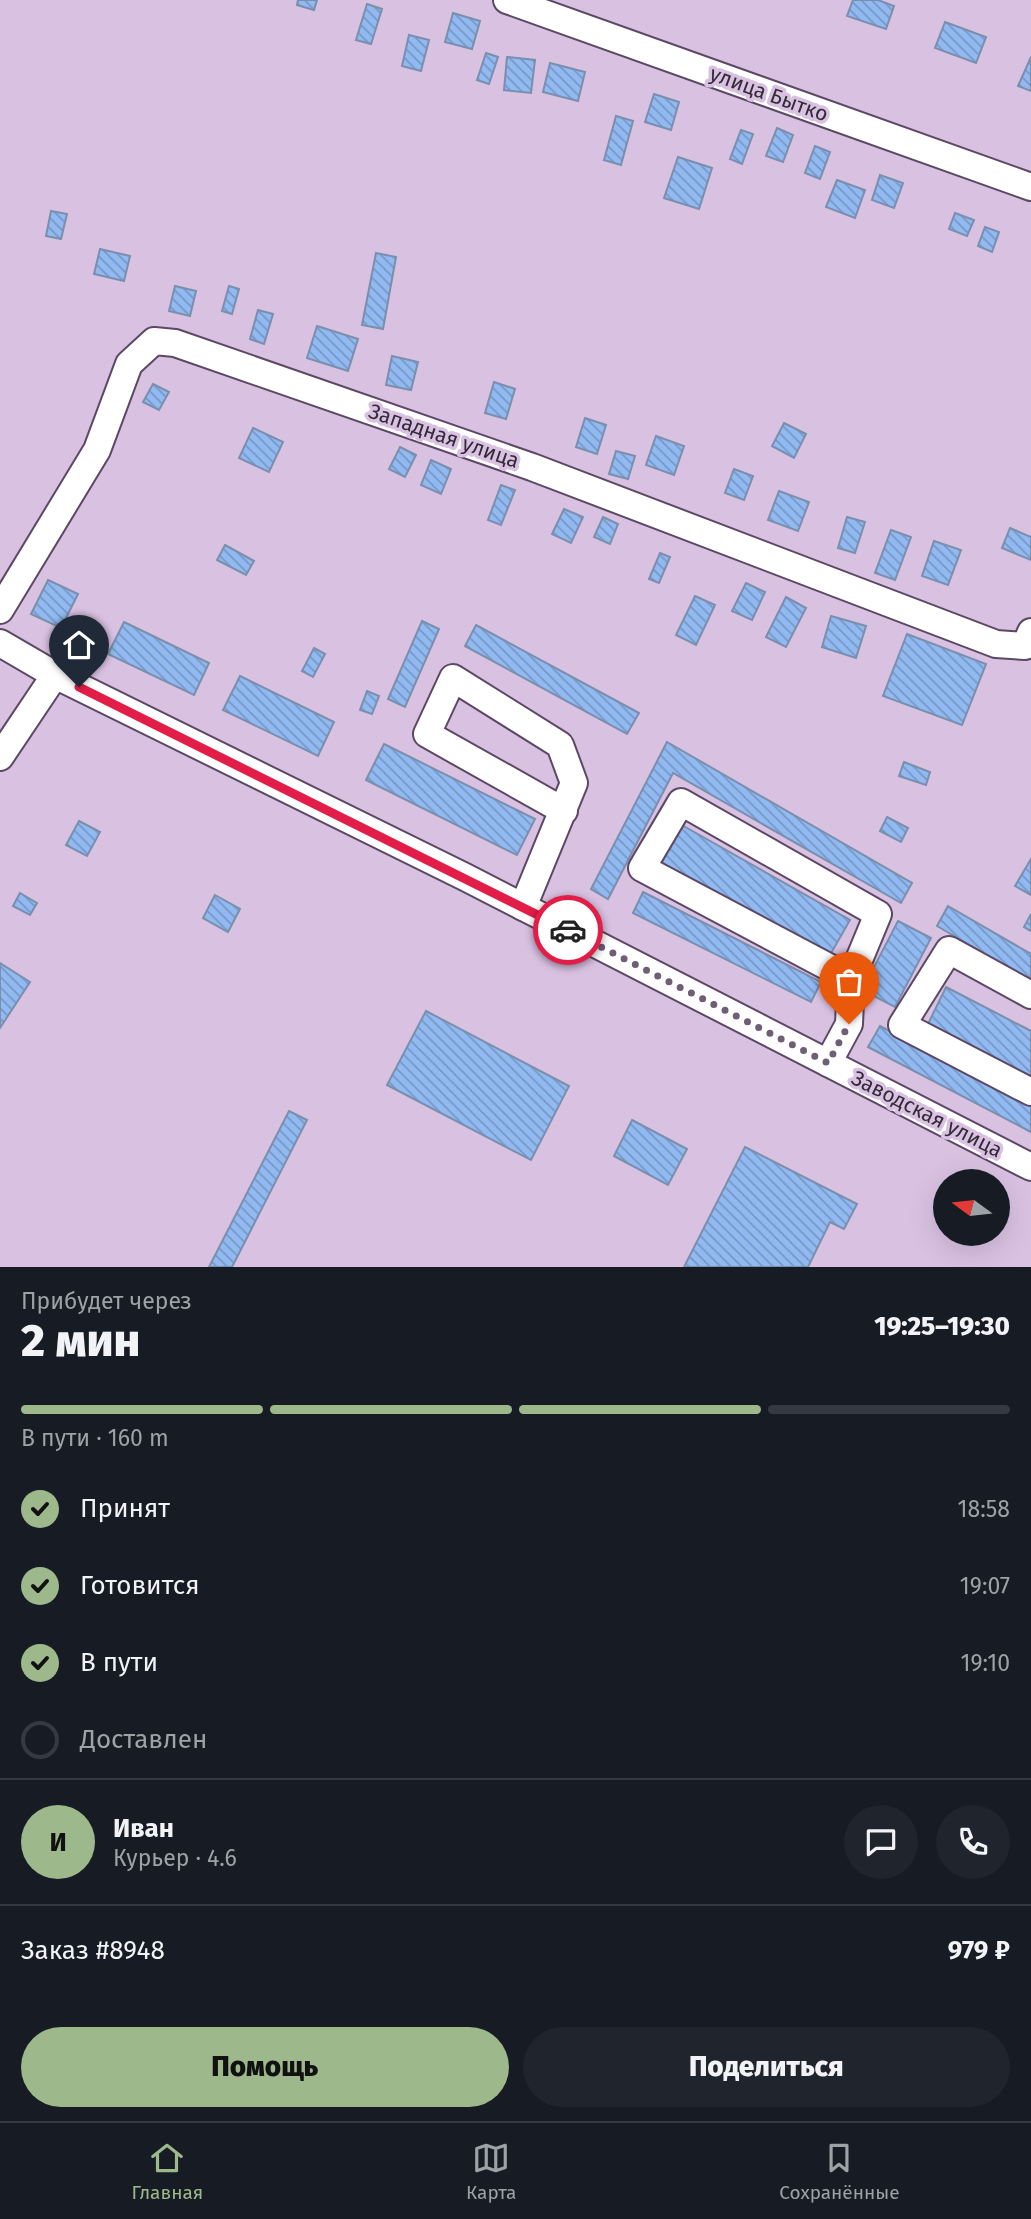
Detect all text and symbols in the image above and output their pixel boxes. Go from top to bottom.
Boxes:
street label: улица Бытко [706,61,832,127]
street label: Западная улица [365,398,523,474]
pin [49,615,109,687]
icon: home [60,626,98,664]
courier [533,895,603,965]
icon: car [549,911,587,949]
pin [819,952,879,1024]
icon: bag [830,963,868,1001]
street label: Заводская улица [847,1065,1007,1163]
north arrow [933,1169,1010,1246]
map controls [933,1169,1010,1246]
text: Прибудет через [21,1287,192,1315]
text: 19:25–19:30 [874,1311,1010,1342]
text: 2 мин [21,1313,140,1368]
text: В пути · 160 m [21,1424,169,1452]
icon: check [21,1490,59,1528]
text: Принят [80,1493,170,1524]
text: 18:58 [958,1495,1010,1523]
icon: check [21,1567,59,1605]
text: Готовится [80,1570,200,1601]
text: 19:07 [960,1572,1010,1600]
icon: check [21,1644,59,1682]
text: В пути [80,1647,158,1678]
text: 19:10 [961,1649,1010,1677]
text: Доставлен [80,1724,207,1755]
button: chat [844,1805,918,1879]
button: phone [936,1805,1010,1879]
text: Иван [113,1813,174,1844]
text: И [49,1827,67,1858]
text: Курьер · 4.6 [113,1844,237,1872]
text: Заказ #8948 [21,1935,165,1966]
text: 979 ₽ [948,1935,1010,1966]
button: Помощь [21,2027,509,2107]
button: Поделиться [523,2027,1010,2107]
tab: Главная [131,2139,203,2204]
tab: Карта [466,2139,516,2204]
tab: Сохранённые [779,2139,900,2204]

